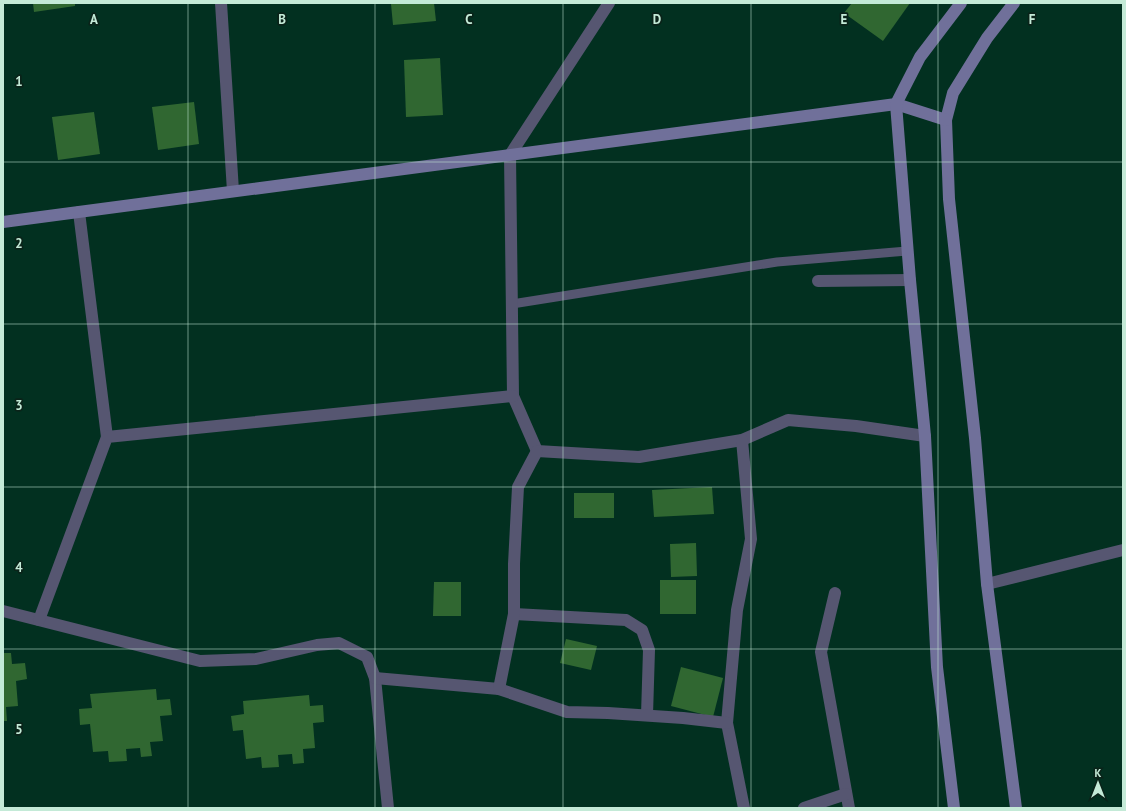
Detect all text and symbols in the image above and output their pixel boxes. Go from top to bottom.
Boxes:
text: A [90,11,98,28]
text: B [278,11,286,28]
text: C [465,11,473,28]
text: D [653,11,661,28]
text: E [841,11,848,28]
text: F [1029,11,1036,28]
text: 1 [15,73,23,90]
text: 2 [15,235,23,252]
text: 3 [15,397,23,414]
text: 4 [15,559,23,576]
text: 5 [15,721,23,738]
north arrow [1078,763,1118,803]
text: K [1095,766,1102,780]

